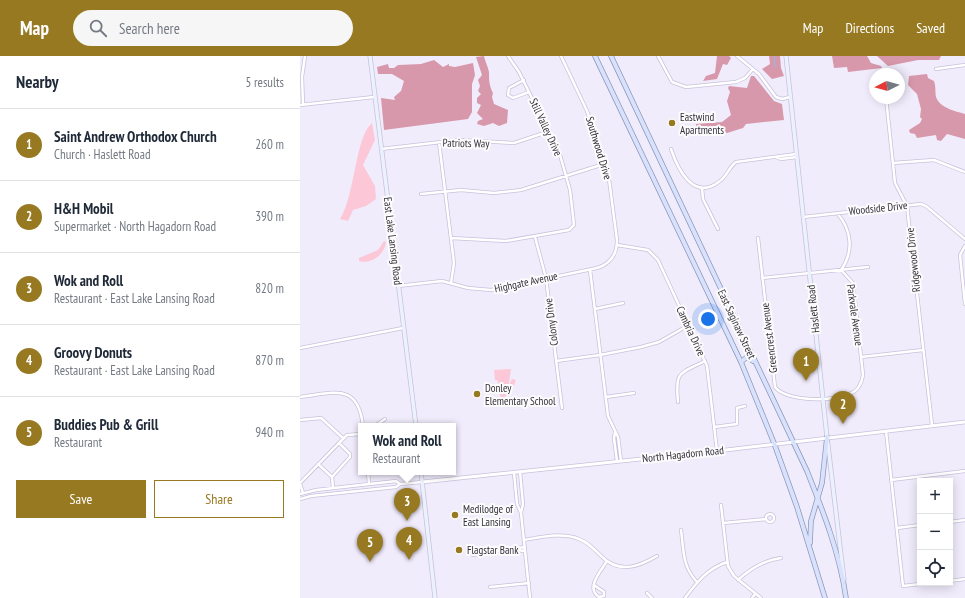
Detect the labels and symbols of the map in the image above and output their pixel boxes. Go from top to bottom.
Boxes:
north arrow [869,68,905,104]
street label: Still Valley Drive [527,96,566,158]
place label: Eastwind Apartments [680,110,724,137]
street label: Southwood Drive [583,115,615,182]
marker: Eastwind Apartments [667,118,677,128]
street label: Patriots Way [443,136,490,150]
street label: East Lake Lansing Road [381,196,405,286]
street label: Woodside Drive [848,198,909,218]
street label: Ridgewood Drive [903,227,923,293]
street label: Highgate Avenue [493,268,559,296]
street label: Parkvale Avenue [844,283,866,347]
street label: Haslett Road [803,284,822,334]
street label: East Saginaw Street [715,287,759,361]
street label: Colony Drive [541,297,561,347]
street label: Greencrest Avenue [758,302,780,374]
street label: Cambria Drive [673,304,709,359]
your location [698,309,718,329]
pin: 1 [793,348,819,381]
place label: Donley Elementary School [485,381,556,408]
marker: Donley Elementary School [472,389,482,399]
pin: 2 [830,391,856,424]
street label: North Hagadorn Road [641,443,725,465]
pin: 3 [394,488,420,521]
place label: Medilodge of East Lansing [463,502,514,529]
marker: Medilodge of East Lansing [450,510,460,520]
pin: 4 [396,527,422,560]
pin: 5 [357,529,383,562]
place label: Flagstar Bank [467,543,519,557]
marker: Flagstar Bank [454,545,464,555]

